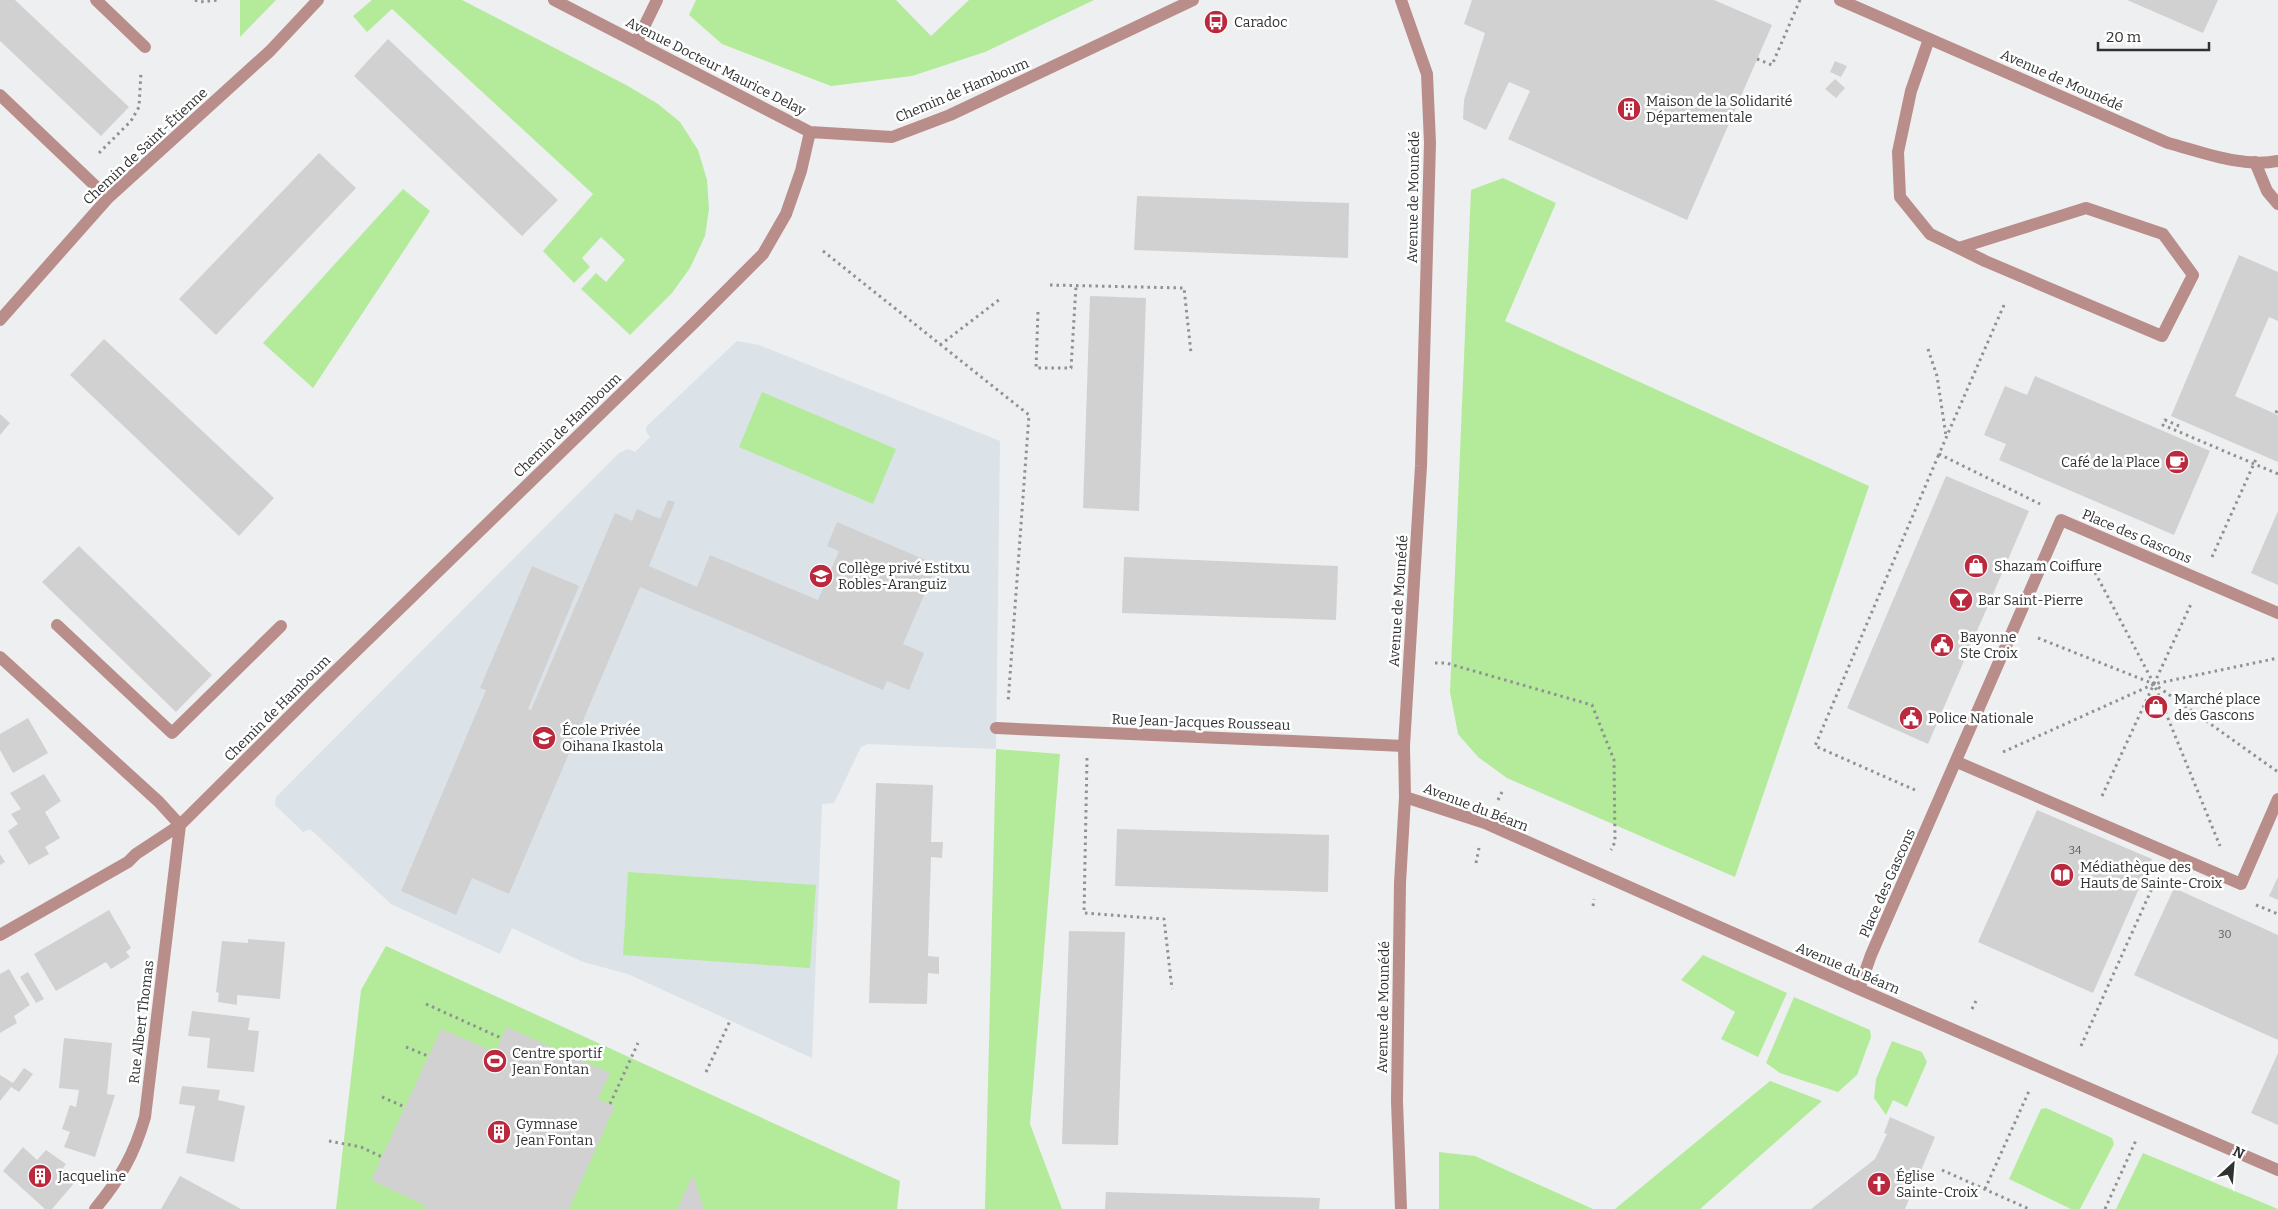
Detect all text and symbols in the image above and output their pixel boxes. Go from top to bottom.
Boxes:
bus stop icon: Caradoc [1203,9,1229,35]
street label: Avenue Docteur Maurice Delay [623,14,809,120]
place label: Caradoc [1234,14,1287,31]
scale bar [2098,20,2209,52]
text: 20 m [2106,28,2142,46]
street label: Avenue de Mounédé [1998,46,2126,115]
street label: Chemin de Hamboum [893,54,1032,126]
street label: Chemin de Saint-Étienne [79,84,211,208]
place label: Maison de la Solidarité Départementale [1646,93,1793,126]
building icon: Maison de la Solidarité Départementale [1616,96,1642,122]
street label: Avenue de Mounédé [1404,131,1423,263]
street label: Chemin de Hamboum [510,369,625,481]
cafe icon: Café de la Place [2164,449,2190,475]
place label: Café de la Place [2061,454,2160,471]
street label: Place des Gascons [2079,506,2194,567]
street label: Avenue de Mounédé [1385,534,1412,668]
shop icon: Shazam Coiffure [1963,553,1989,579]
place label: Shazam Coiffure [1994,558,2102,575]
place label: Collège privé Estitxu Robles-Aranguiz [838,560,970,593]
school or university icon: Collège privé Estitxu Robles-Aranguiz [808,563,834,589]
bar icon: Bar Saint-Pierre [1948,587,1974,613]
place label: Bar Saint-Pierre [1978,592,2083,609]
place label: Bayonne Ste Croix [1960,629,2018,662]
public building icon: Bayonne Ste Croix [1929,632,1955,658]
street label: Chemin de Hamboum [221,651,334,765]
place label: Marché place des Gascons [2174,691,2260,724]
shop icon: Marché place des Gascons [2143,694,2169,720]
public building icon: Police Nationale [1898,705,1924,731]
place label: Police Nationale [1928,710,2034,727]
street label: Rue Jean-Jacques Rousseau [1111,711,1291,734]
place label: École Privée Oihana Ikastola [562,721,664,755]
school or university icon: École Privée Oihana Ikastola [531,725,557,751]
street label: Avenue du Béarn [1421,780,1531,835]
street label: Place des Gascons [1856,826,1919,940]
house number: 34 [2069,844,2082,857]
place label: Médiathèque des Hauts de Sainte-Croix [2080,859,2223,892]
library icon: Médiathèque des Hauts de Sainte-Croix [2049,862,2075,888]
house number: 30 [2218,928,2232,941]
street label: Avenue du Béarn [1793,939,1902,998]
street label: Avenue de Mounédé [1374,941,1393,1073]
street label: Rue Albert Thomas [125,959,158,1085]
place label: Centre sportif Jean Fontan [511,1045,603,1078]
sports icon: Centre sportif Jean Fontan [482,1048,508,1074]
place label: Gymnase Jean Fontan [515,1116,593,1149]
building icon: Gymnase Jean Fontan [486,1119,512,1145]
north arrow [2208,1139,2258,1189]
text: N [2230,1143,2247,1163]
building icon: Jacqueline [27,1163,53,1189]
place label: Église Sainte-Croix [1896,1167,1978,1201]
place label: Jacqueline [57,1168,126,1185]
church icon: Église Sainte-Croix [1866,1171,1892,1197]

